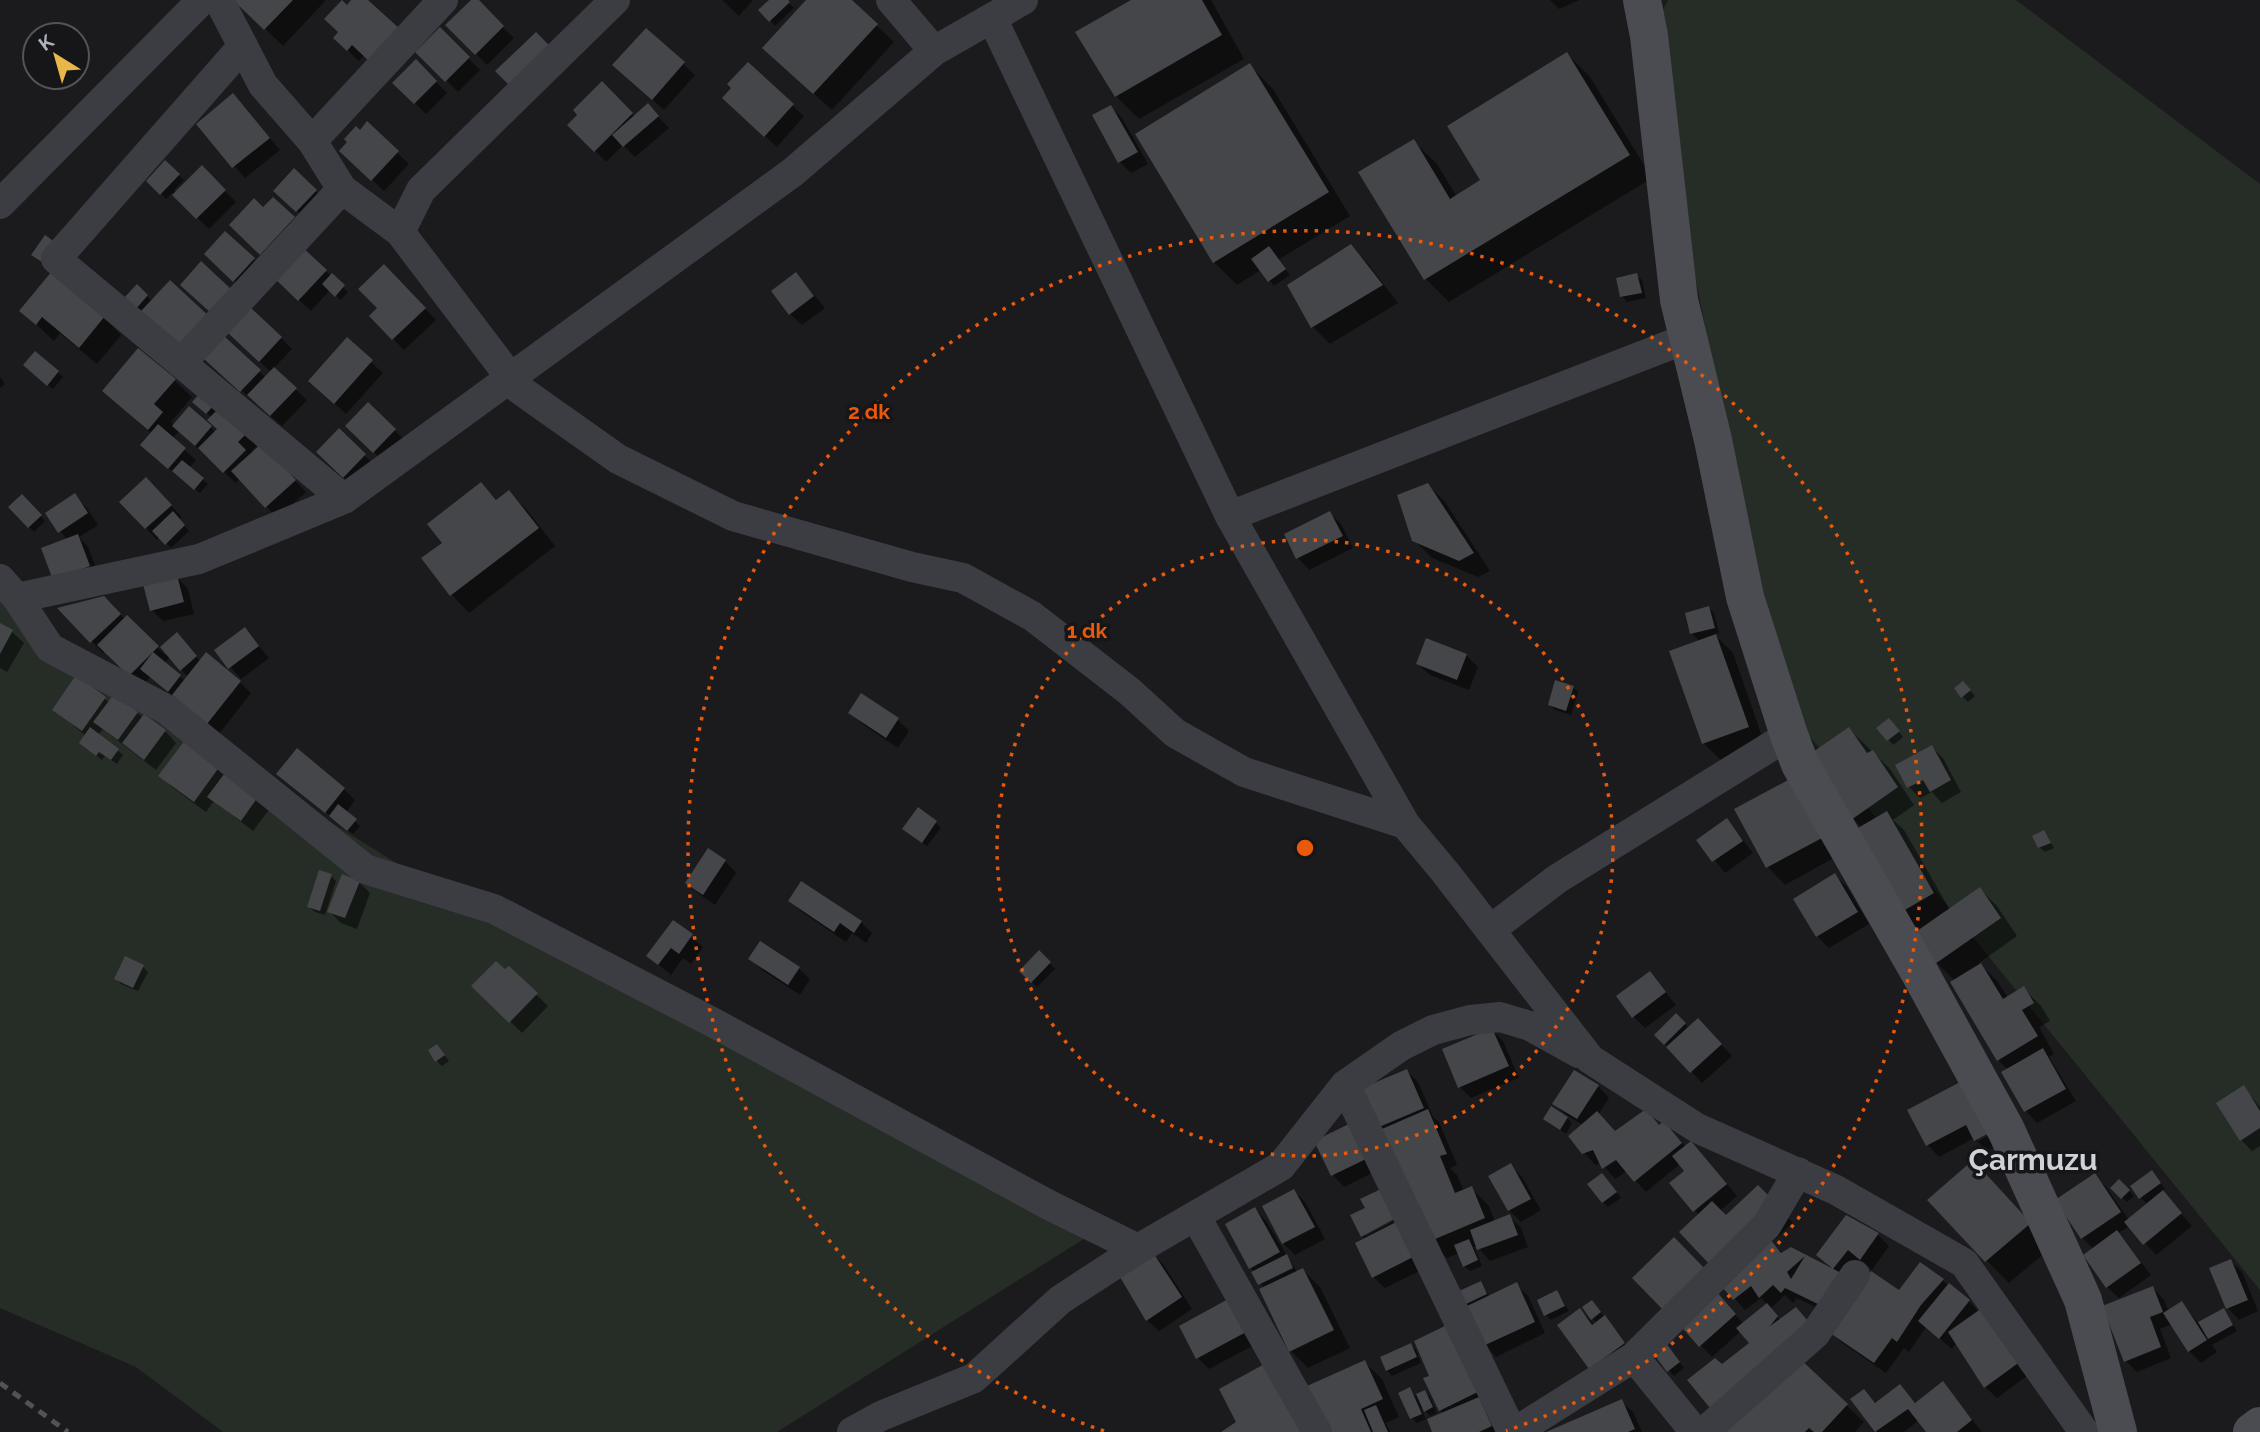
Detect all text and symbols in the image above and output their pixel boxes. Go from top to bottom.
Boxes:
north arrow [21,21,91,91]
text: K [34,30,58,55]
text: 2 dk [848,399,890,424]
text: 1 dk [1067,618,1108,643]
centre of rings [1293,836,1317,860]
district label: Çarmuzu [1968,1142,2098,1177]

